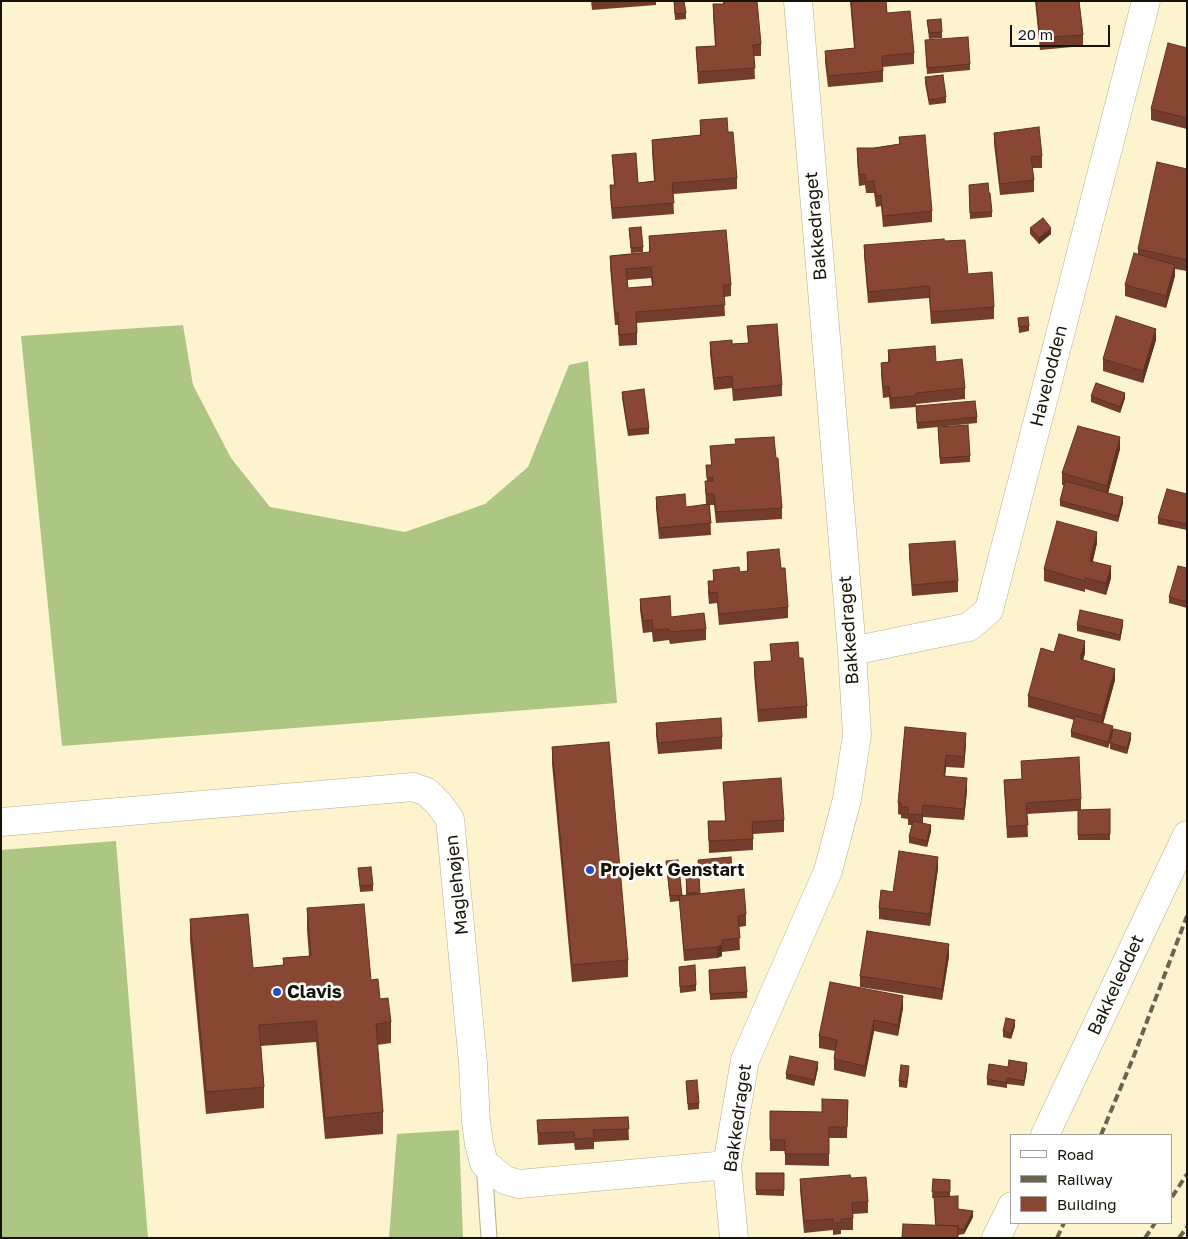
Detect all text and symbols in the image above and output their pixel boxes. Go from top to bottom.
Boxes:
scale bar [1013,15,1113,47]
text: 20 m [1018,25,1053,43]
street label: Bakkedraget [800,171,832,281]
street label: Havelodden [1026,323,1072,429]
street label: Bakkedraget [834,575,864,685]
street label: Maglehøjen [441,834,473,936]
place label: Projekt Genstart [600,859,745,881]
marker: Projekt Genstart [584,864,596,876]
street label: Bakkeleddet [1083,931,1149,1039]
place label: Clavis [287,981,342,1003]
marker: Clavis [271,986,283,998]
street label: Bakkedraget [720,1062,756,1174]
legend [1010,1134,1173,1224]
text: Road [1057,1145,1094,1163]
text: Railway [1057,1170,1113,1188]
text: Building [1057,1195,1117,1213]

